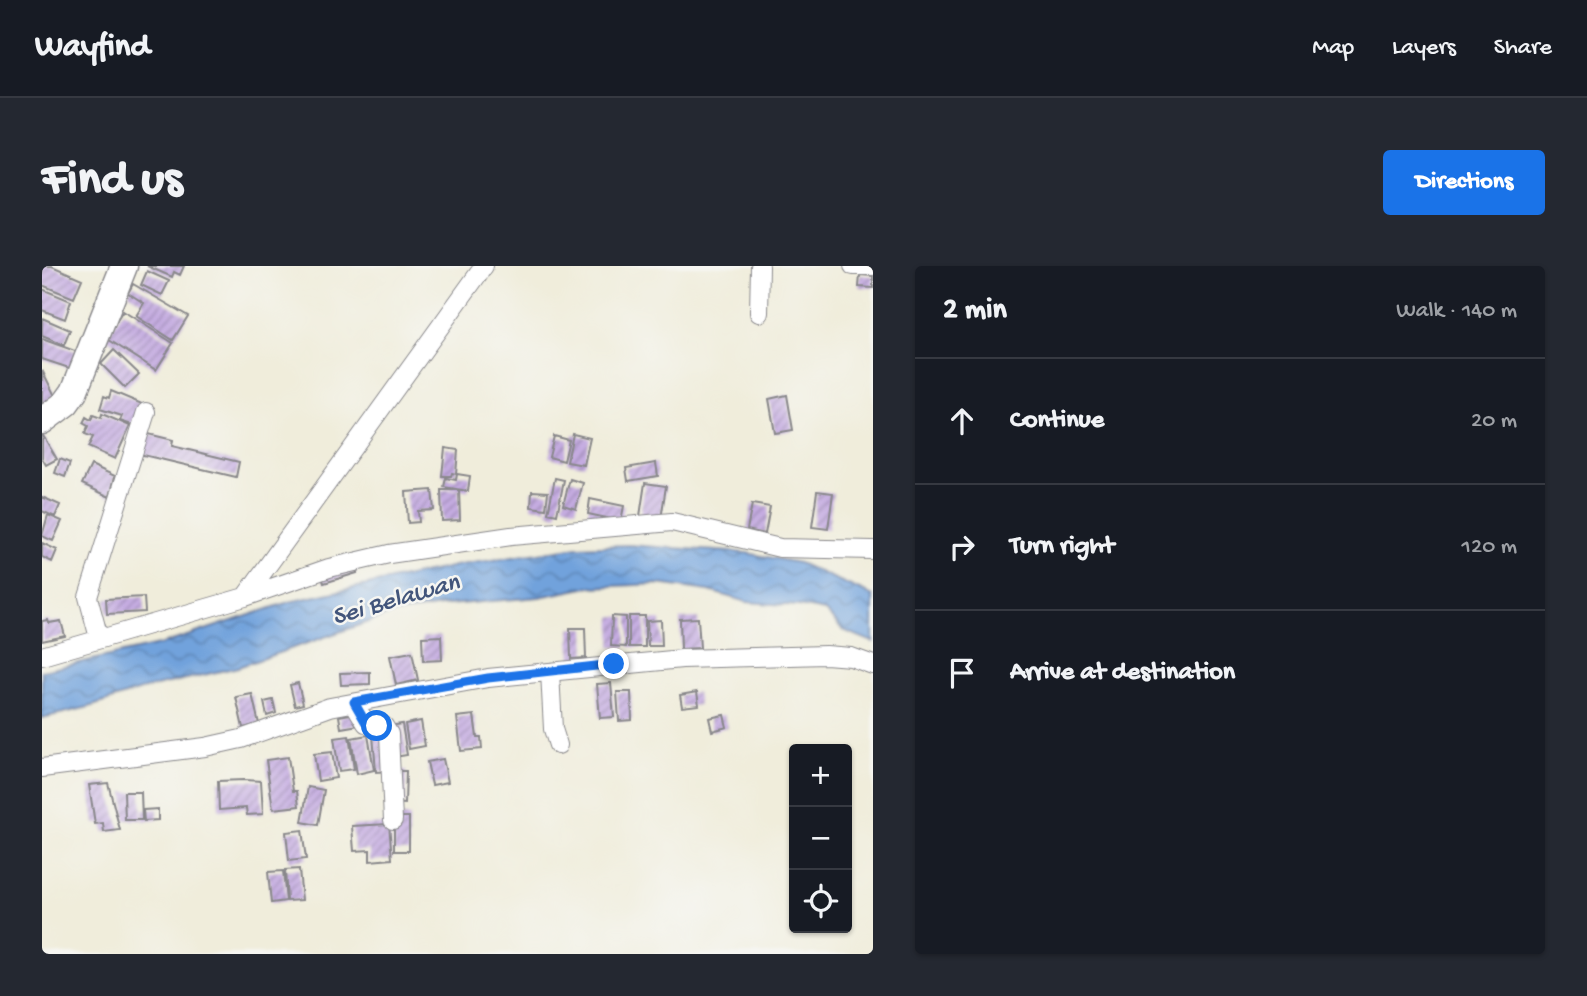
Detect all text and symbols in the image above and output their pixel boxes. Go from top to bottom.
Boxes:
text: Wayfind [35,29,150,67]
text: Map [1312,34,1354,63]
text: Layers [1392,34,1456,63]
text: Share [1494,34,1552,63]
button: Directions [1383,150,1545,215]
text: Find us [42,153,182,211]
text: 2 min [943,294,1007,329]
text: Walk · 140 m [1396,298,1517,325]
icon: ahead [943,402,981,440]
text: Continue [1010,406,1104,437]
text: 20 m [1471,408,1517,435]
icon: right [943,528,981,566]
text: Turn right [1010,532,1114,563]
text: 120 m [1462,534,1517,561]
water label: Sei Belawan [329,568,464,634]
route end [598,648,629,679]
icon: arrive [943,654,981,692]
text: Arrive at destination [1010,658,1235,689]
route start [361,710,392,741]
map controls [789,744,852,933]
button: + [789,744,852,807]
button: − [789,807,852,870]
button: locate [789,870,852,933]

